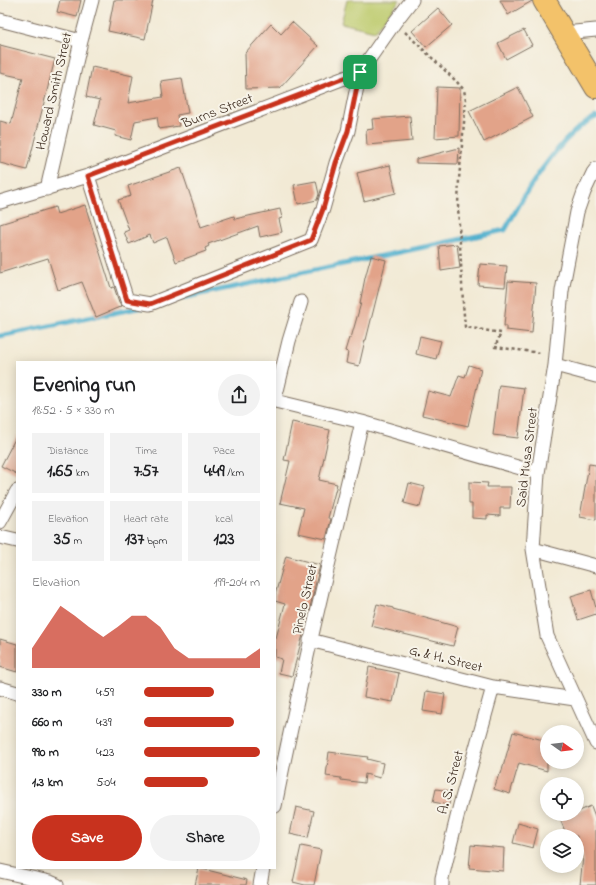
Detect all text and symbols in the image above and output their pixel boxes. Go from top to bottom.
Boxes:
street label: Howard Smith Street [31,30,78,152]
pin [343,55,377,89]
icon: arrive [349,61,371,83]
street label: Burns Street [178,88,256,135]
text: Evening run [32,370,136,402]
button: share [218,374,260,416]
text: 18:52 · 5 × 330 m [32,401,114,420]
street label: Said Musa Street [511,406,544,508]
text: Distance [48,443,88,459]
text: Time [135,443,157,459]
text: Pace [213,443,235,459]
text: 1.65 [47,459,73,484]
text: 7:57 [133,459,159,484]
text: 4:49 [204,459,225,484]
text: km [73,465,89,481]
text: /km [225,465,244,481]
text: Elevation [48,511,88,527]
text: Heart rate [123,511,169,527]
text: kcal [215,511,233,527]
text: 35 [54,527,71,552]
text: 137 [125,527,144,552]
text: 123 [214,527,234,552]
text: m [71,533,82,549]
text: bpm [144,533,167,549]
street label: Pinelo Street [287,562,324,636]
text: Elevation [32,573,80,592]
text: 199–204 m [214,573,260,592]
street label: G. & H. Street [407,640,485,679]
text: 330 m [32,683,62,702]
text: 4:59 [96,683,114,702]
text: 660 m [32,713,62,732]
text: 4:39 [96,713,112,732]
north arrow [540,725,584,769]
map controls [540,725,584,873]
text: 990 m [32,743,59,762]
text: 4:23 [96,743,114,762]
street label: A. S. Street [433,748,470,817]
text: 1.3 km [32,773,63,792]
text: 5:04 [96,773,116,792]
button: locate [540,777,584,821]
button: Save [32,815,142,861]
button: Share [150,815,260,861]
button: layers [540,829,584,873]

